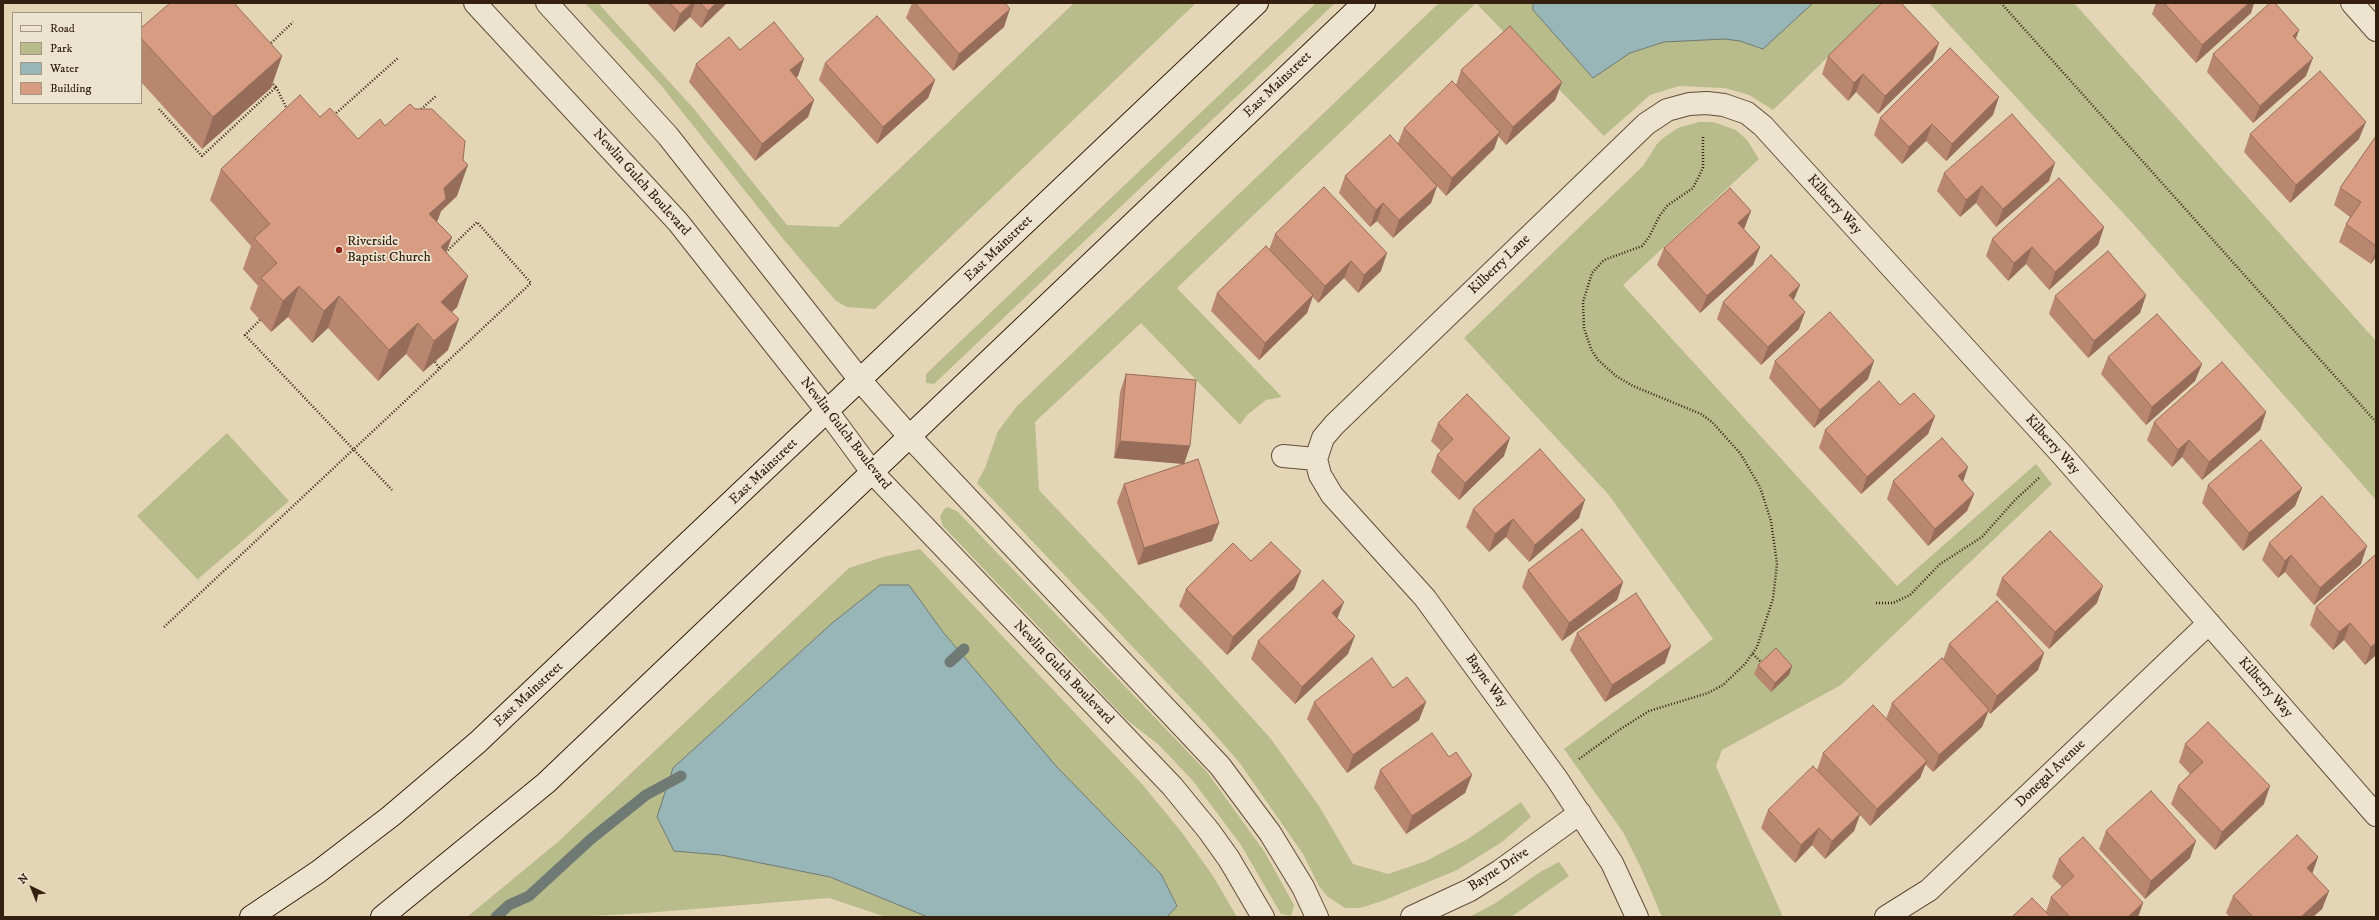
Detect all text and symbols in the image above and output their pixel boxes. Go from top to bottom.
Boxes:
legend [12,12,142,104]
text: Road [50,21,75,36]
text: Park [50,41,72,56]
street label: East Mainstreet [1240,48,1316,122]
text: Water [50,61,79,76]
text: Building [50,81,91,96]
street label: Newlin Gulch Boulevard [589,126,693,240]
street label: Kilberry Way [1803,172,1865,238]
street label: East Mainstreet [961,212,1037,286]
street label: Kilberry Lane [1466,231,1534,299]
place label: Riverside Baptist Church [347,234,431,266]
marker: Riverside Baptist Church [334,245,344,255]
street label: Newlin Gulch Boulevard [796,375,894,493]
street label: Kilberry Way [2021,412,2083,478]
street label: East Mainstreet [726,435,802,509]
street label: Newlin Gulch Boulevard [1009,618,1117,728]
street label: Bayne Way [1461,651,1511,711]
street label: Kilberry Way [2234,654,2296,722]
street label: East Mainstreet [491,659,567,731]
street label: Donegal Avenue [2013,736,2089,812]
street label: Bayne Drive [1466,844,1532,896]
north arrow [12,868,52,908]
text: N [16,871,32,887]

